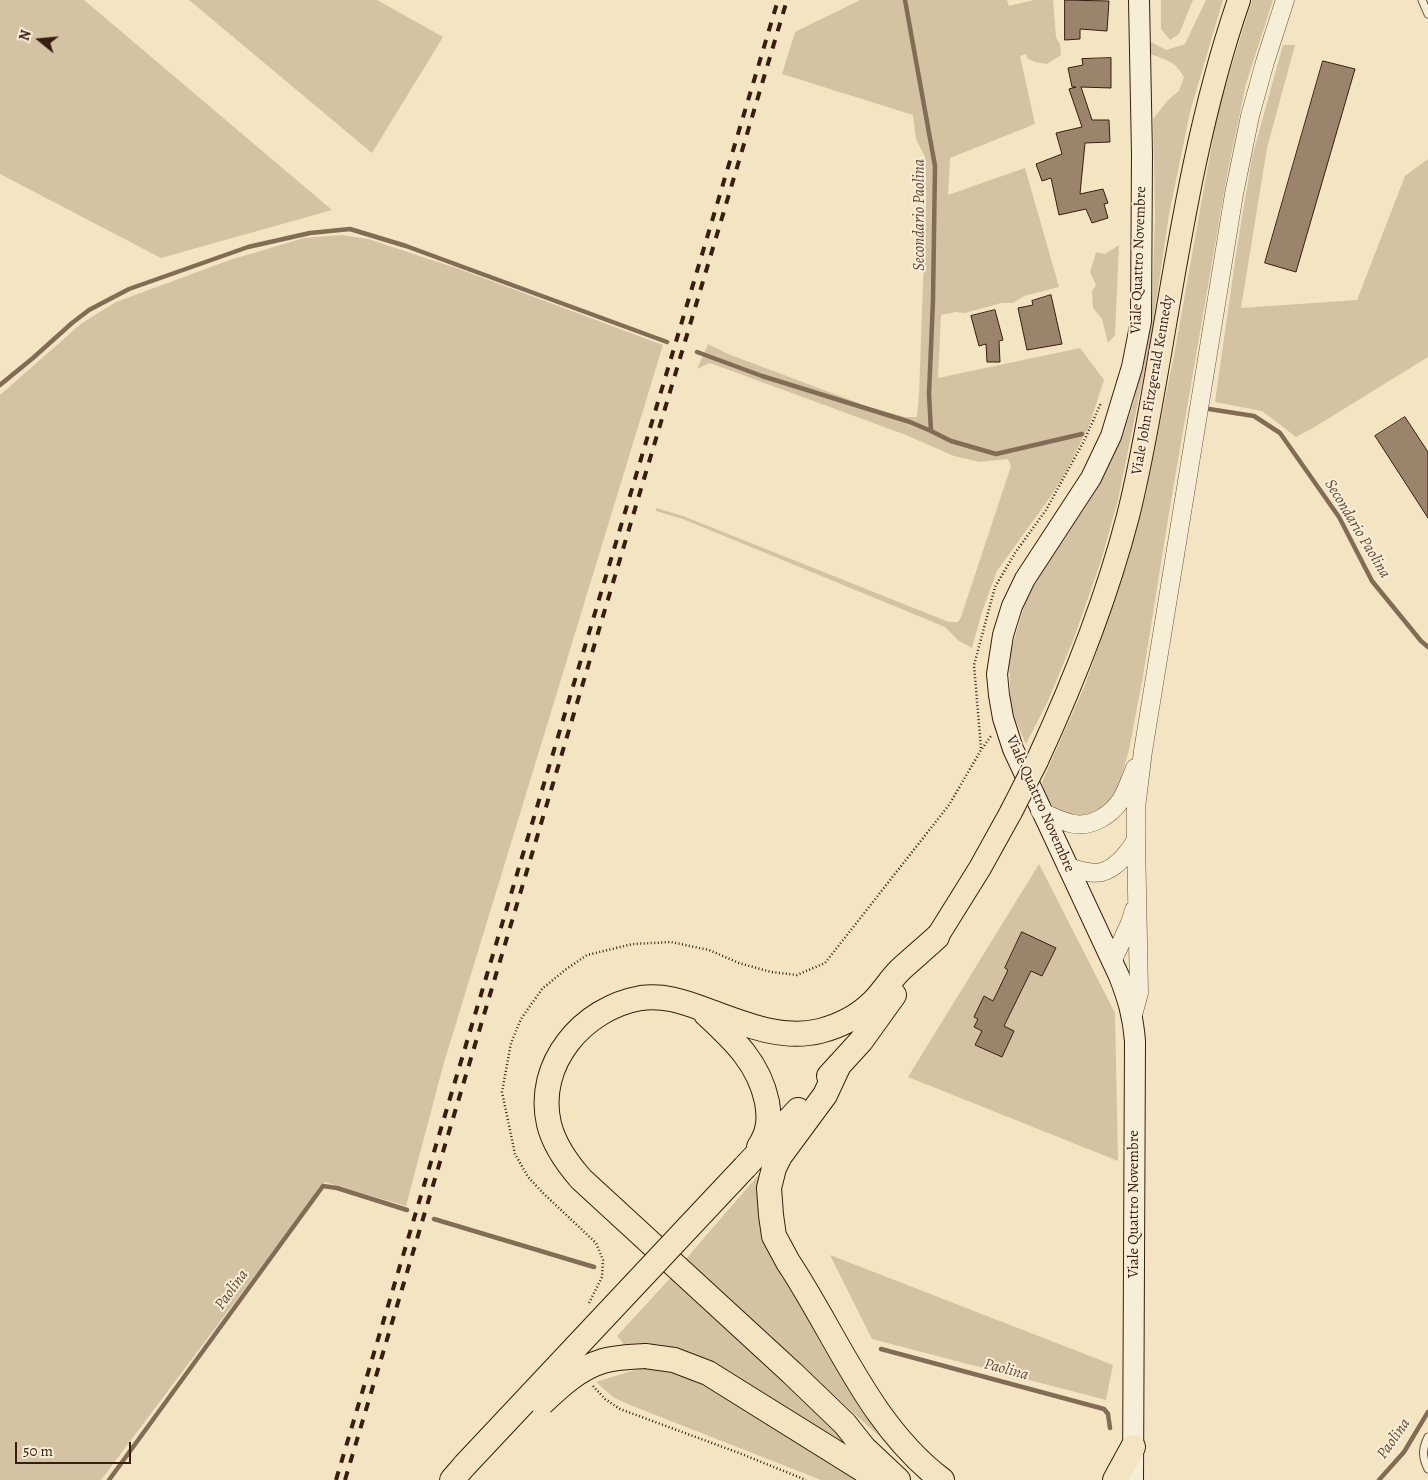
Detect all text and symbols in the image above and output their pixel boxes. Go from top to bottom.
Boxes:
north arrow [15,15,65,65]
text: N [15,28,36,43]
water label: Secondario Paolina [910,159,930,271]
street label: Viale Quattro Novembre [1127,186,1151,334]
street label: Viale John Fitzgerald Kennedy [1128,293,1178,477]
water label: Secondario Paolina [1320,476,1394,582]
street label: Viale Quattro Novembre [1002,733,1078,875]
street label: Viale Quattro Novembre [1125,1130,1143,1278]
water label: Paolina [211,1266,253,1314]
water label: Paolina [982,1355,1030,1385]
water label: Paolina [1373,1415,1415,1463]
scale bar [18,1432,134,1464]
text: 50 m [23,1441,53,1461]

